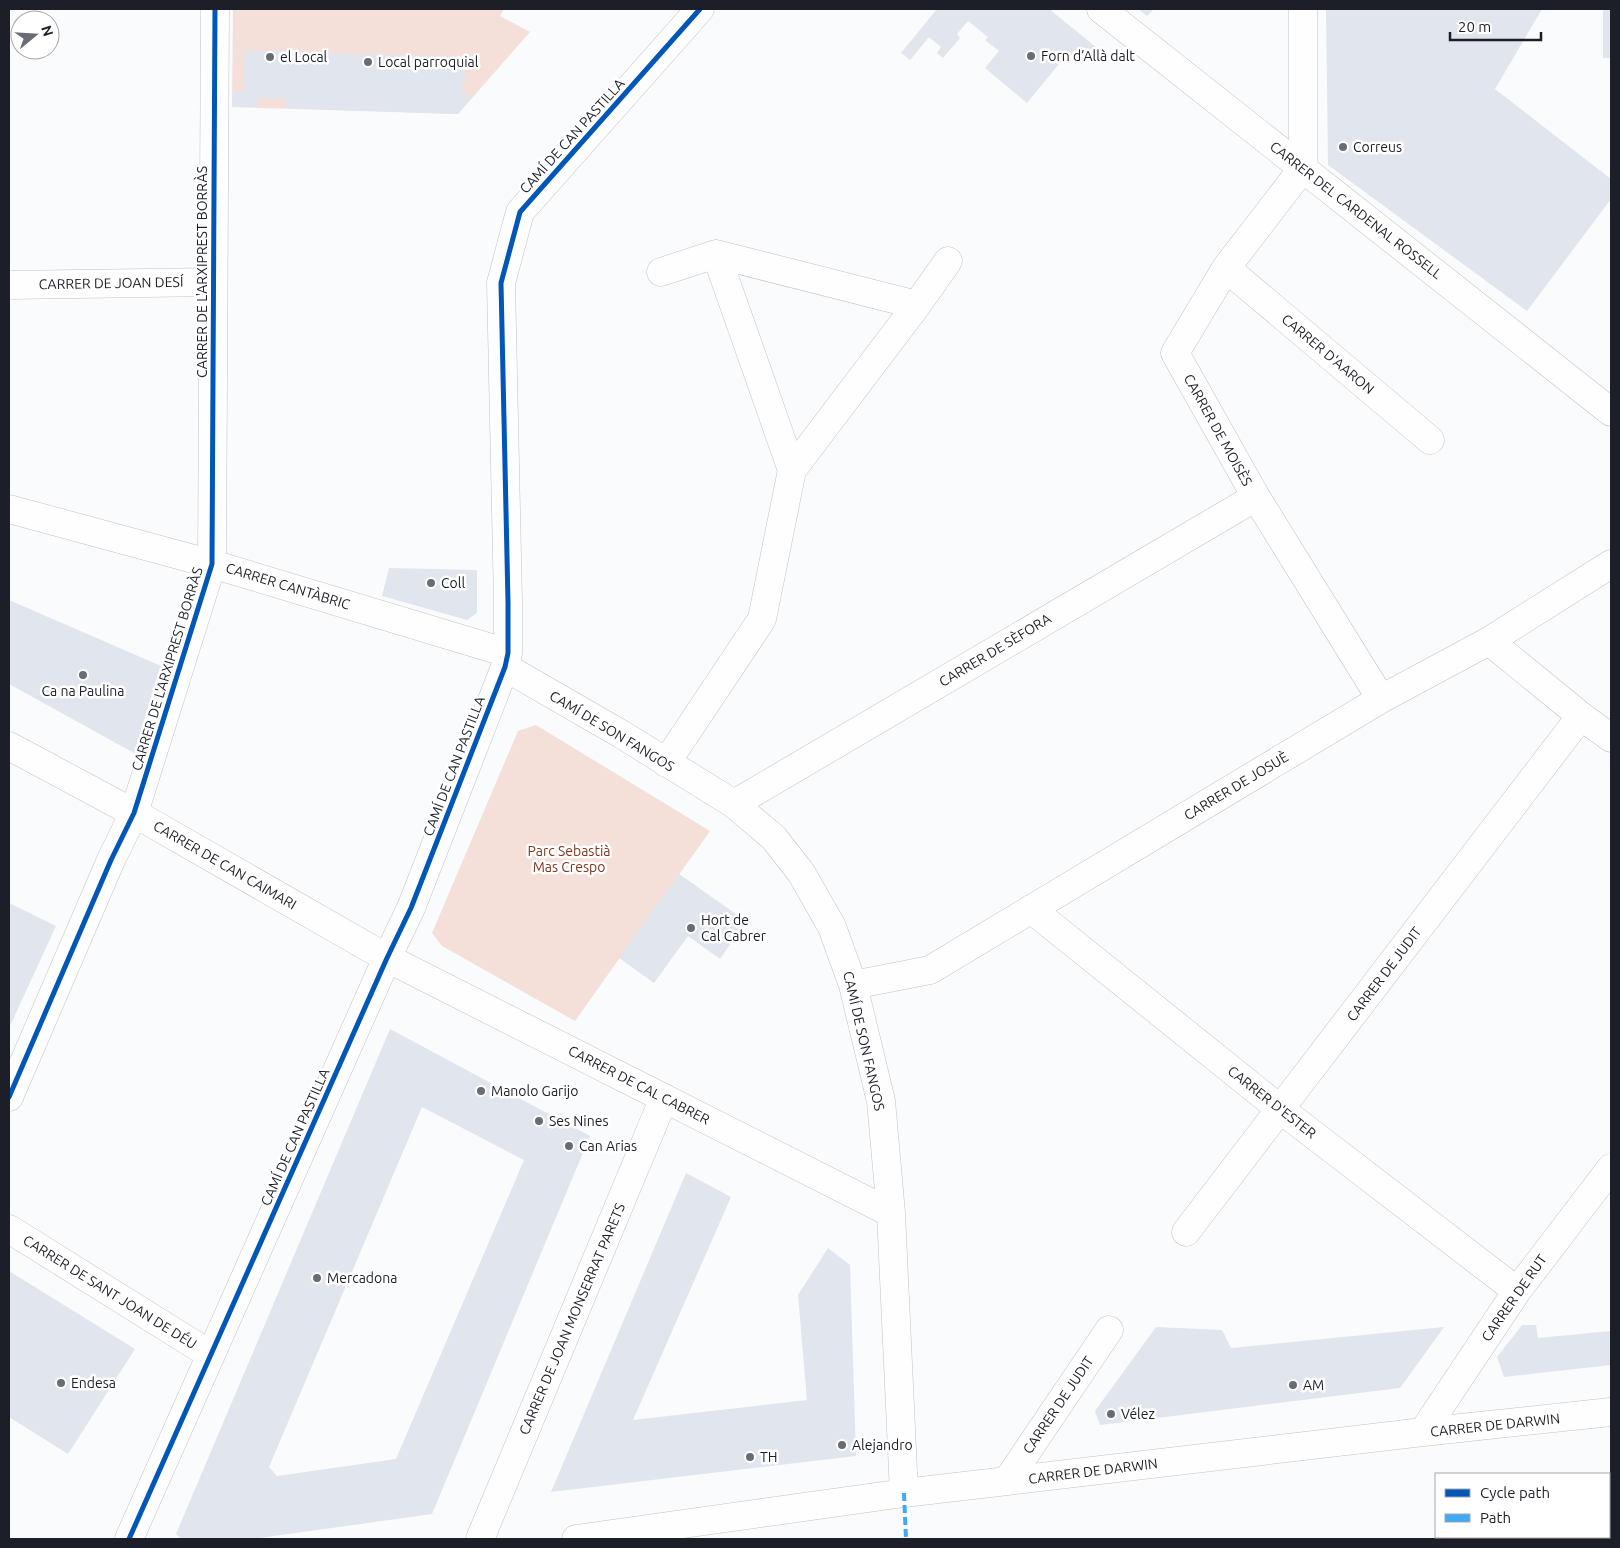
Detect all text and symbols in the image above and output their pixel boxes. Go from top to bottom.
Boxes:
north arrow [10,10,60,60]
scale bar [1450,10,1541,42]
text: 20 m [1458,18,1491,35]
text: N [38,24,57,38]
place label: Forn d’Allà dalt [1041,48,1135,64]
place label: el Local [280,49,328,65]
marker: Forn d’Allà dalt [1025,50,1037,62]
marker: el Local [264,51,276,63]
place label: Local parroquial [378,54,479,70]
marker: Local parroquial [362,56,374,68]
street label: CAMÍ DE CAN PASTILLA [516,75,628,197]
street label: CARRER DEL CARDENAL ROSSELL [1267,138,1445,282]
place label: Correus [1353,139,1402,155]
marker: Correus [1337,141,1349,153]
street label: CARRER DE L'ARXIPREST BORRÀS [193,166,210,378]
street label: CARRER DE JOAN DESÍ [38,273,184,292]
street label: CARRER D'AARON [1279,311,1377,397]
street label: CARRER DE MOISÈS [1181,371,1256,489]
street label: CARRER CANTÀBRIC [224,559,353,613]
street label: CARRER DE L'ARXIPREST BORRÀS [127,565,206,773]
place label: Coll [441,575,465,591]
marker: Coll [425,577,437,589]
street label: CARRER DE SÈFORA [936,609,1054,690]
marker: Ca na Paulina [77,669,89,681]
place label: Ca na Paulina [41,683,125,699]
street label: CAMÍ DE SON FANGOS [547,687,678,775]
street label: CAMÍ DE CAN PASTILLA [419,693,488,838]
street label: CARRER DE JOSUÈ [1180,748,1291,823]
street label: CARRER DE CAN CAIMARI [151,817,299,913]
park label: Parc Sebastià Mas Crespo [527,843,611,875]
place label: Hort de Cal Cabrer [701,912,767,944]
marker: Hort de Cal Cabrer [685,922,697,934]
street label: CARRER DE JUDIT [1343,924,1425,1024]
street label: CAMÍ DE SON FANGOS [840,969,889,1112]
street label: CARRER DE CAL CABRER [566,1042,713,1128]
street label: CARRER D'ESTER [1225,1062,1320,1142]
street label: CAMÍ DE CAN PASTILLA [257,1065,333,1208]
place label: Manolo Garijo [491,1083,578,1099]
marker: Manolo Garijo [475,1085,487,1097]
place label: Ses Nines [549,1113,609,1129]
marker: Ses Nines [533,1115,545,1127]
place label: Can Arias [579,1138,637,1154]
marker: Can Arias [563,1140,575,1152]
street label: CARRER DE JOAN MONSERRAT PARETS [516,1201,628,1437]
street label: CARRER DE SANT JOAN DE DÉU [20,1231,200,1352]
street label: CARRER DE RUT [1478,1251,1550,1344]
place label: Mercadona [327,1270,397,1286]
marker: Mercadona [311,1272,323,1284]
street label: CARRER DE JUDIT [1020,1353,1097,1457]
place label: Endesa [71,1375,116,1391]
marker: Endesa [55,1377,67,1389]
place label: AM [1303,1377,1324,1393]
marker: AM [1287,1379,1299,1391]
place label: Vélez [1121,1406,1155,1422]
marker: Vélez [1105,1408,1117,1420]
street label: CARRER DE DARWIN [1429,1410,1561,1440]
place label: Alejandro [852,1437,913,1453]
marker: Alejandro [836,1439,848,1451]
place label: TH [760,1449,778,1465]
marker: TH [744,1451,756,1463]
street label: CARRER DE DARWIN [1027,1455,1159,1487]
legend [1435,1473,1610,1538]
text: Cycle path [1480,1484,1550,1501]
text: Path [1480,1509,1511,1526]

